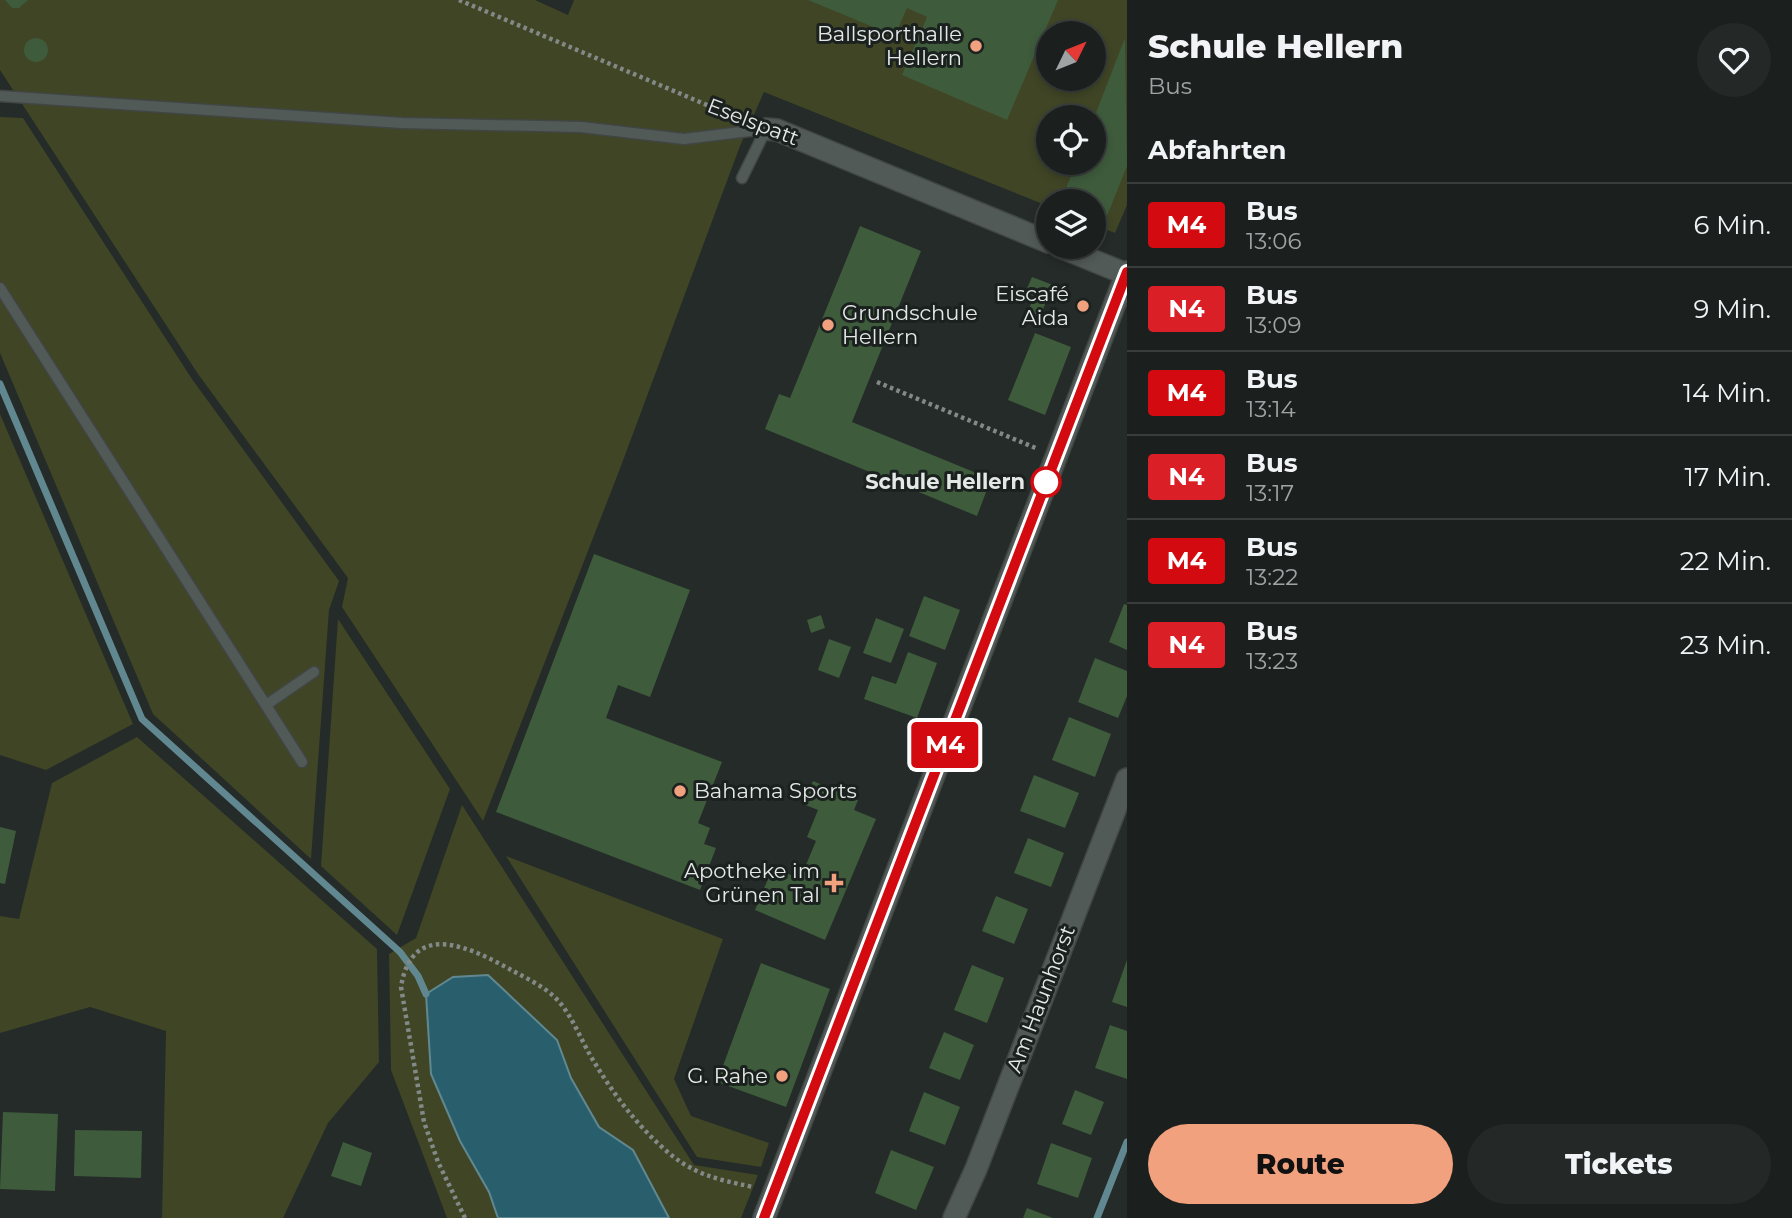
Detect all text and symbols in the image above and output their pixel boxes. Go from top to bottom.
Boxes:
place label: Ballsporthalle Hellern [817,21,962,70]
north arrow [1036,21,1106,91]
map controls [1036,21,1106,259]
button: heart [1697,23,1771,97]
text: Schule Hellern [1148,26,1403,66]
marker: Ballsporthalle Hellern [968,38,984,54]
text: Bus [1148,72,1192,100]
street label: Eselspatt [704,93,802,150]
button: locate [1036,105,1106,175]
text: Abfahrten [1148,134,1287,166]
button: layers [1036,189,1106,259]
text: Bus [1246,195,1298,227]
text: 6 Min. [1693,209,1771,241]
text: M4 [1167,210,1206,239]
text: 13:06 [1246,227,1301,255]
text: Bus [1246,279,1298,311]
place label: Eiscafé Aida [995,281,1069,330]
text: 9 Min. [1693,293,1771,325]
text: N4 [1169,294,1204,323]
marker: Eiscafé Aida [1075,298,1091,314]
place label: Grundschule Hellern [842,300,978,349]
text: 13:09 [1246,311,1301,339]
marker: Grundschule Hellern [820,317,836,333]
text: Bus [1246,363,1298,395]
text: 14 Min. [1683,377,1771,409]
text: M4 [1167,378,1206,407]
text: 13:14 [1246,395,1296,423]
text: Bus [1246,447,1298,479]
text: 17 Min. [1685,461,1771,493]
text: N4 [1169,462,1204,491]
marker: Schule Hellern [1031,467,1061,497]
place label: Schule Hellern [865,469,1025,494]
text: 13:17 [1246,479,1294,507]
text: Bus [1246,531,1298,563]
text: 22 Min. [1680,545,1771,577]
text: M4 [1167,546,1206,575]
text: 13:22 [1246,563,1298,591]
text: Bus [1246,615,1298,647]
text: 23 Min. [1680,629,1771,661]
text: N4 [1169,630,1204,659]
text: 13:23 [1246,647,1298,675]
line badge: M4 [914,722,976,768]
text: M4 [925,730,965,759]
place label: Bahama Sports [694,778,857,803]
marker: Bahama Sports [672,783,688,799]
place label: Apotheke im Grünen Tal [684,858,820,907]
marker: Apotheke im Grünen Tal [826,875,842,891]
street label: Am Haunhorst [1001,922,1080,1076]
place label: G. Rahe [687,1063,768,1088]
marker: G. Rahe [774,1068,790,1084]
button: Route [1148,1124,1453,1204]
button: Tickets [1467,1124,1771,1204]

